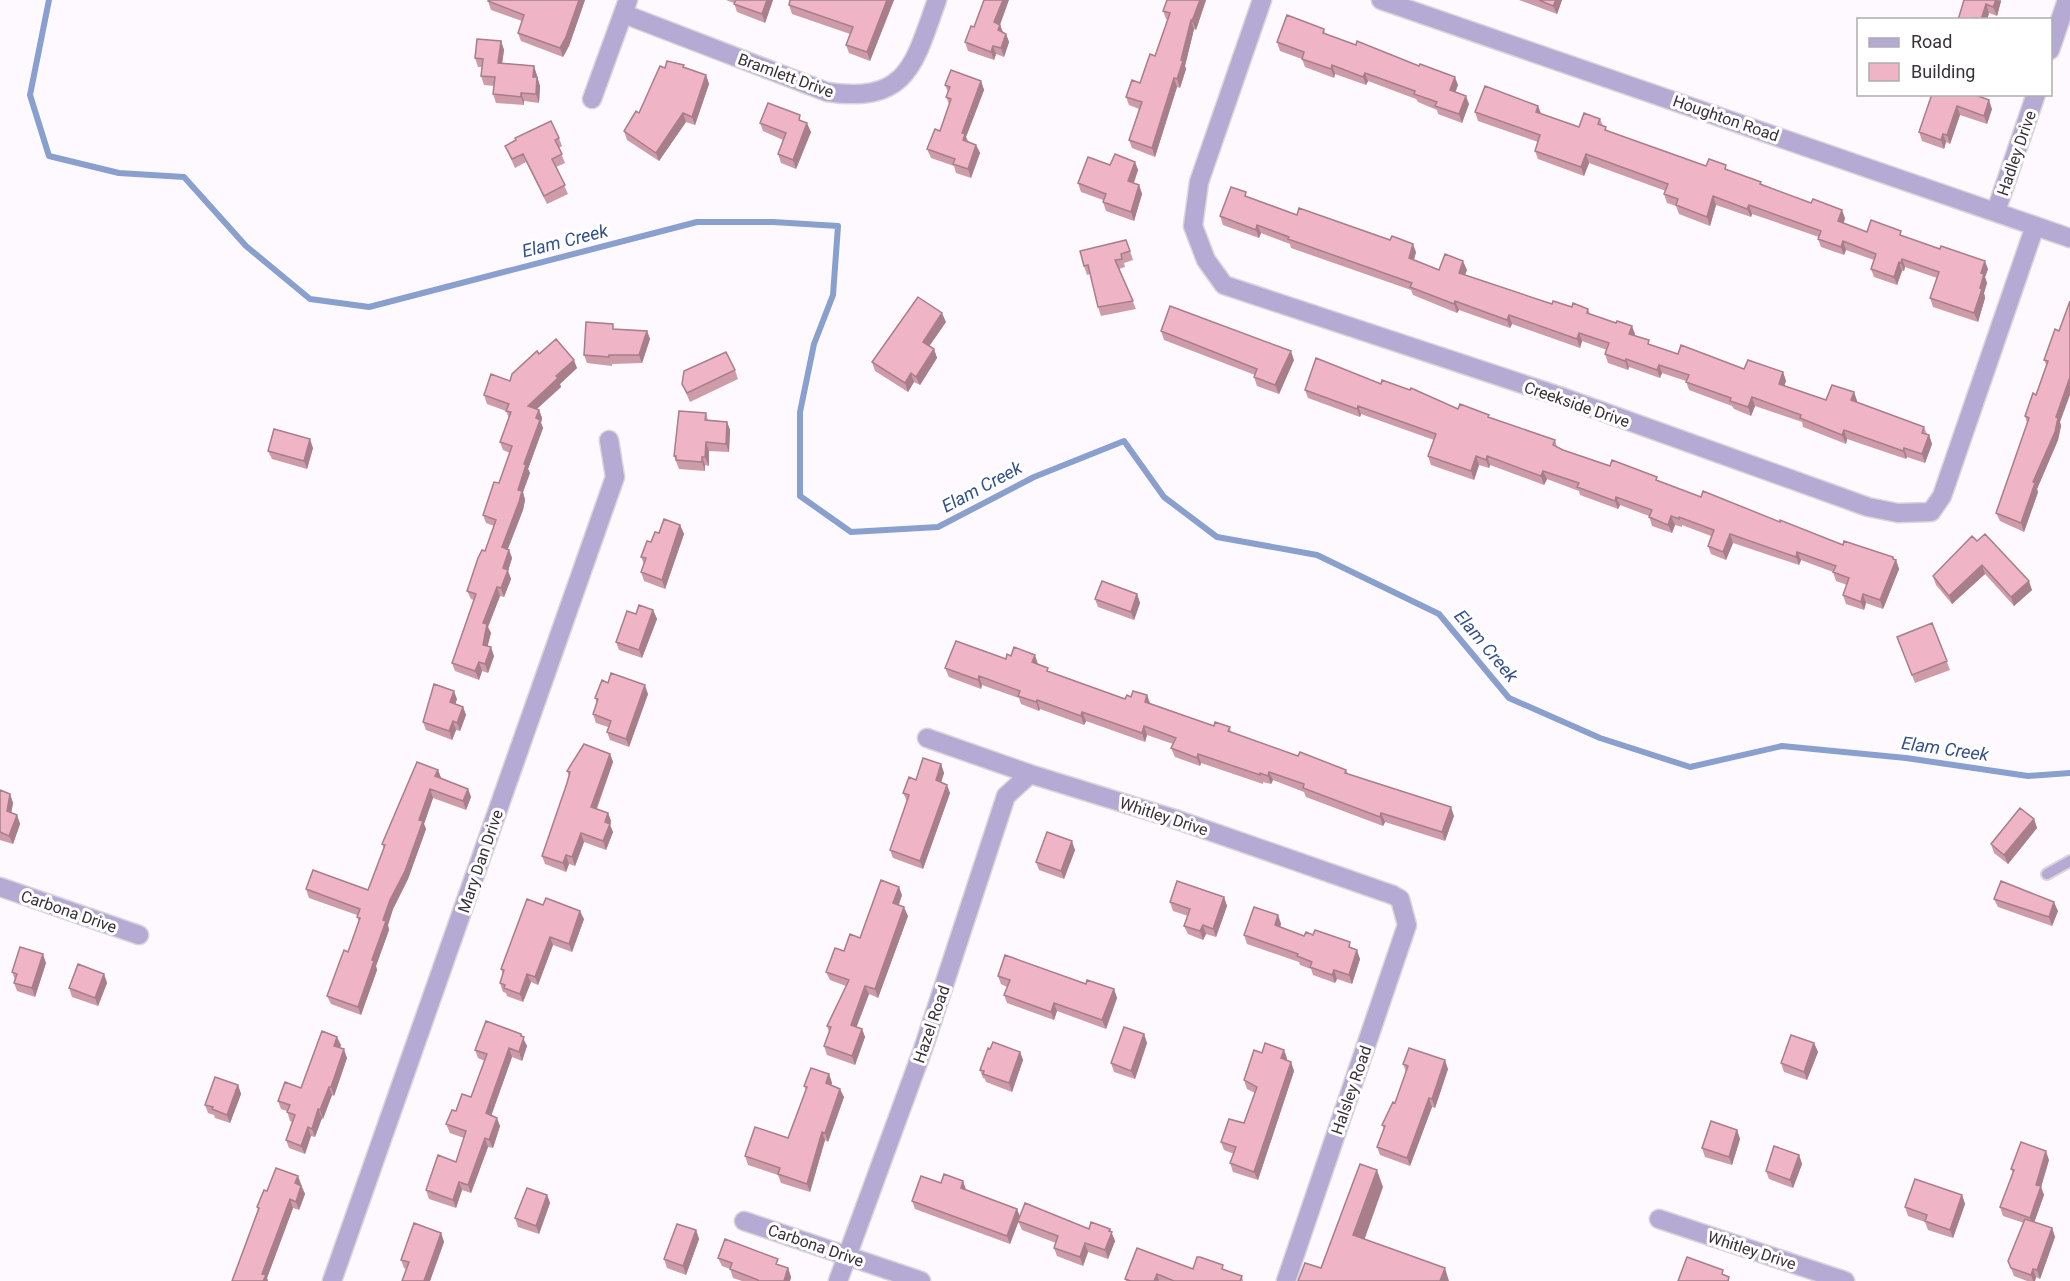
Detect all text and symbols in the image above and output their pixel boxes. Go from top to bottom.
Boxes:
legend [1857,18,2052,96]
text: Road [1911,31,1952,52]
street label: Bramlett Drive [735,49,836,102]
text: Building [1911,61,1975,82]
street label: Houghton Road [1670,91,1781,146]
street label: Hadley Drive [1993,108,2040,198]
water label: Elam Creek [520,219,611,261]
street label: Creekside Drive [1522,378,1632,431]
water label: Elam Creek [938,456,1027,516]
water label: Elam Creek [1450,605,1523,687]
water label: Elam Creek [1900,732,1991,765]
street label: Whitley Drive [1117,793,1210,840]
street label: Mary Dan Drive [454,807,507,915]
street label: Carbona Drive [18,886,119,937]
street label: Hazel Road [909,983,954,1066]
street label: Halsley Road [1327,1043,1376,1137]
street label: Carbona Drive [765,1220,866,1271]
street label: Whitley Drive [1705,1227,1798,1274]

